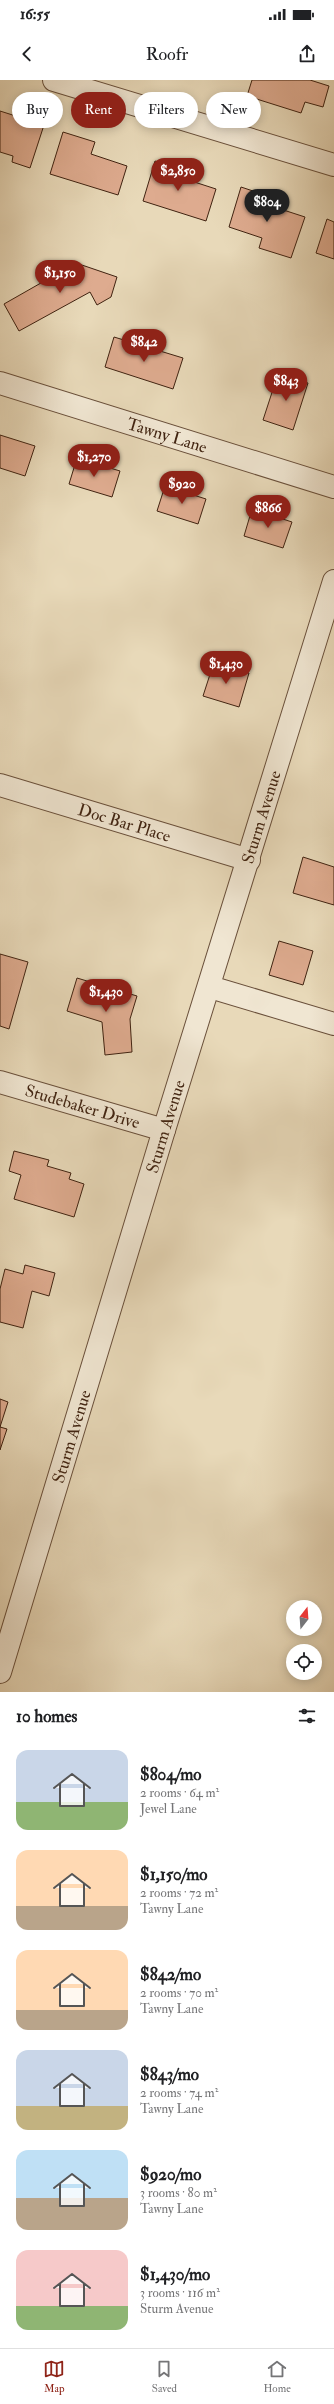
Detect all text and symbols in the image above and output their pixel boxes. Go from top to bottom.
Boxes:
text: 16:55 [20,5,50,24]
icon: back [16,43,38,65]
text: Roofr [146,43,188,66]
icon: share [296,43,318,65]
chip: Buy [12,92,63,128]
chip: Rent [71,92,126,128]
chip: Filters [134,92,198,128]
chip: New [206,92,261,128]
pin: $2,850 [145,158,211,192]
text: $2,850 [160,163,196,179]
pin: $804 [243,189,291,223]
text: $804 [253,194,281,210]
pin: $1,150 [27,260,93,294]
text: $1,150 [44,265,76,281]
pin: $842 [120,329,168,363]
text: $842 [130,334,158,350]
pin: $843 [262,368,310,402]
text: $843 [273,373,299,389]
street label: Tawny Lane [124,413,210,457]
pin: $1,270 [61,444,127,478]
text: $1,270 [77,449,111,465]
pin: $920 [158,471,206,505]
text: $920 [168,476,196,492]
pin: $866 [244,495,292,529]
text: $866 [255,500,281,516]
pin: $1,430 [193,651,259,685]
text: $1,430 [209,656,243,672]
street label: Sturm Avenue [237,768,285,866]
street label: Doc Bar Place [76,799,173,846]
pin: $1,430 [73,979,139,1013]
text: $1,430 [89,984,123,1000]
street label: Sturm Avenue [141,1077,189,1176]
street label: Studebaker Drive [23,1079,142,1133]
street label: Sturm Avenue [47,1387,95,1486]
north arrow [286,1600,322,1636]
map controls [286,1600,322,1680]
button: locate [286,1644,322,1680]
icon: filters [296,1705,318,1727]
text: 10 homes [16,1706,77,1727]
text: $804/mo [140,1764,202,1785]
icon: home [48,1766,96,1814]
text: 2 rooms · 64 m² [140,1785,219,1801]
text: Jewel Lane [140,1801,197,1817]
text: $1,150/mo [140,1864,208,1885]
icon: home [48,1866,96,1914]
text: 2 rooms · 72 m² [140,1885,218,1901]
text: Tawny Lane [140,1901,203,1917]
text: $842/mo [140,1964,201,1985]
icon: home [48,1966,96,2014]
text: 2 rooms · 70 m² [140,1985,218,2001]
text: Tawny Lane [140,2001,203,2017]
text: $843/mo [140,2064,199,2085]
icon: home [48,2066,96,2114]
text: 2 rooms · 74 m² [140,2085,218,2101]
text: Tawny Lane [140,2101,203,2117]
text: $920/mo [140,2164,201,2185]
icon: home [48,2166,96,2214]
text: 3 rooms · 80 m² [140,2185,217,2201]
text: Tawny Lane [140,2201,203,2217]
text: $1,430/mo [140,2264,210,2285]
icon: home [48,2266,96,2314]
text: 3 rooms · 116 m² [140,2285,220,2301]
text: Sturm Avenue [140,2301,213,2317]
tab: Map [43,2358,65,2395]
tab: Saved [152,2358,177,2395]
tab: Home [263,2358,291,2395]

